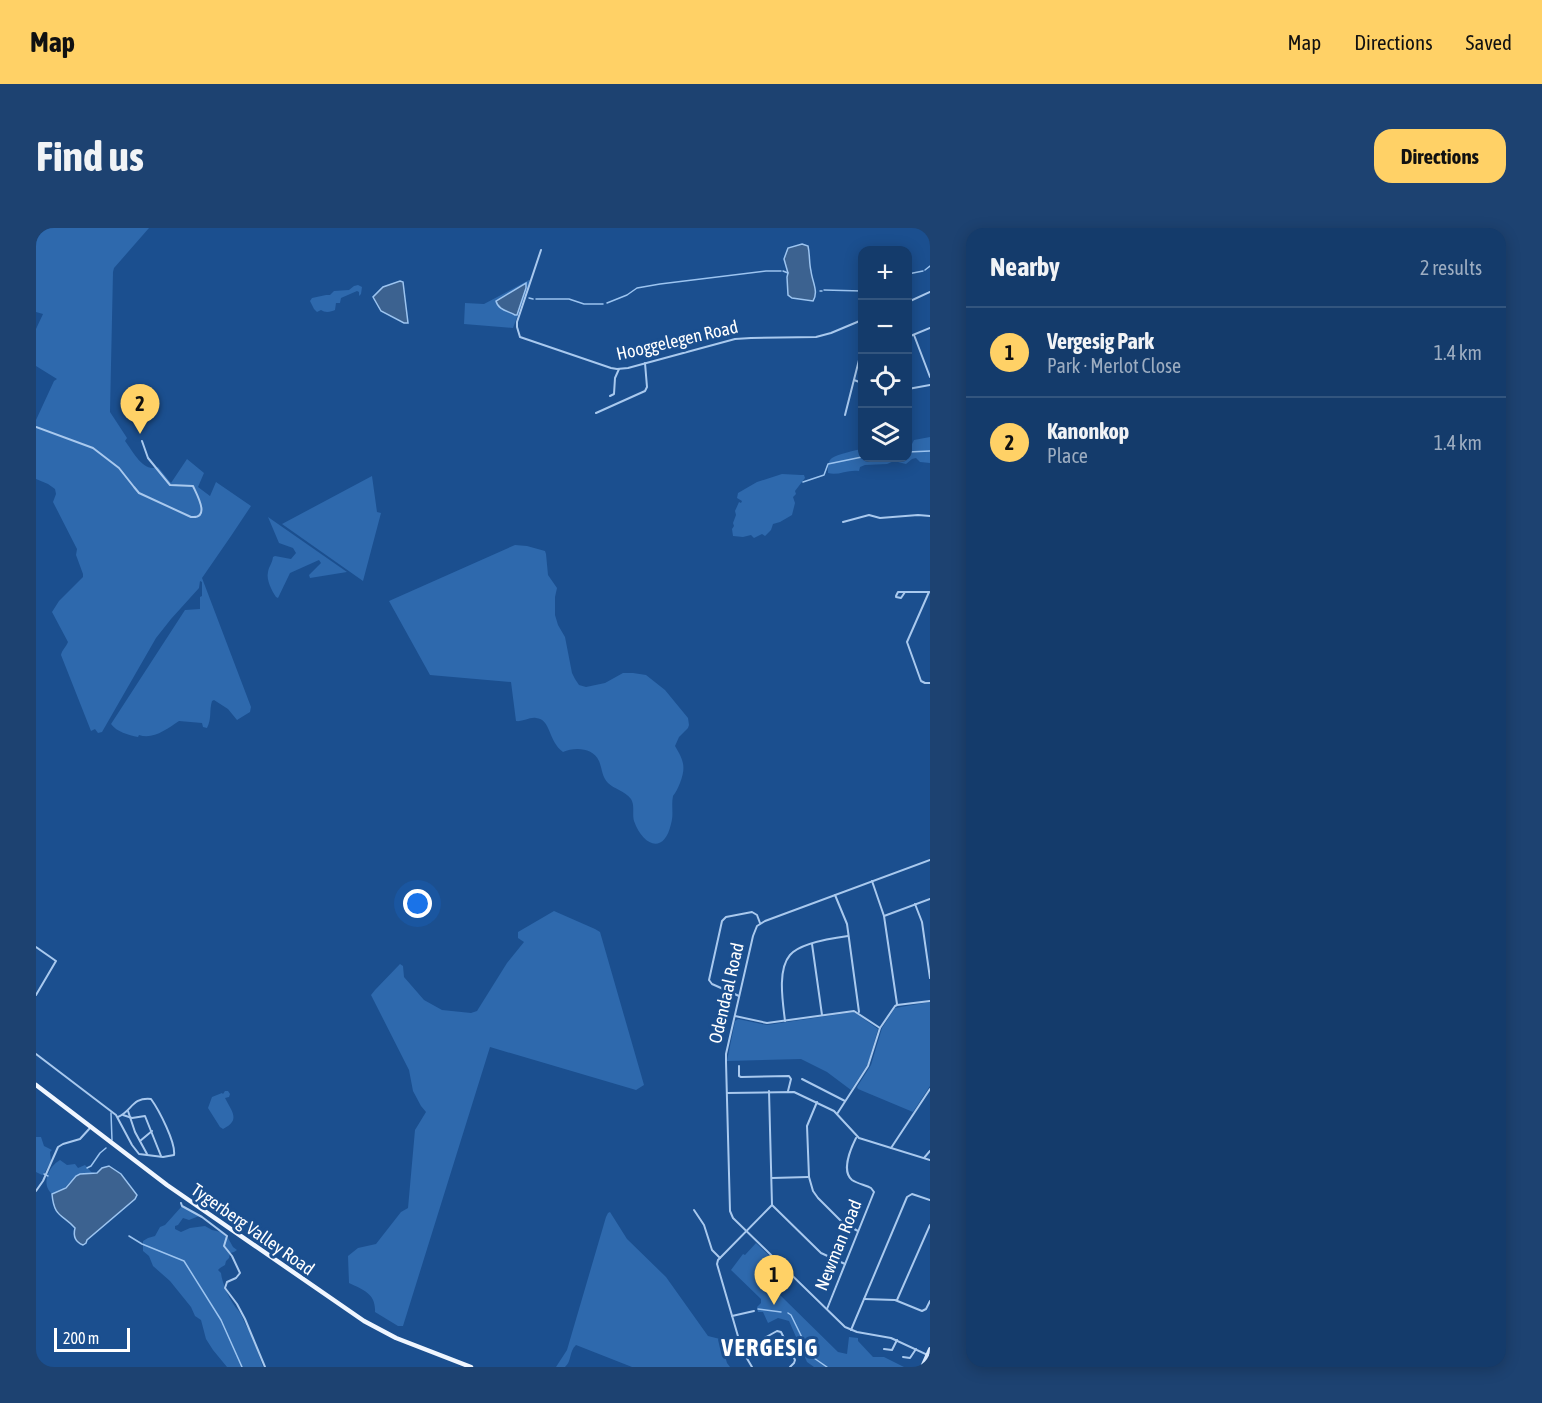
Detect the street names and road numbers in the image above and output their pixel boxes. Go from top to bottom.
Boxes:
street label: Hooggelegen Road [614,316,740,364]
street label: Odendaal Road [704,941,748,1045]
street label: Tygerberg Valley Road [187,1179,319,1279]
street label: Newman Road [810,1196,866,1294]

